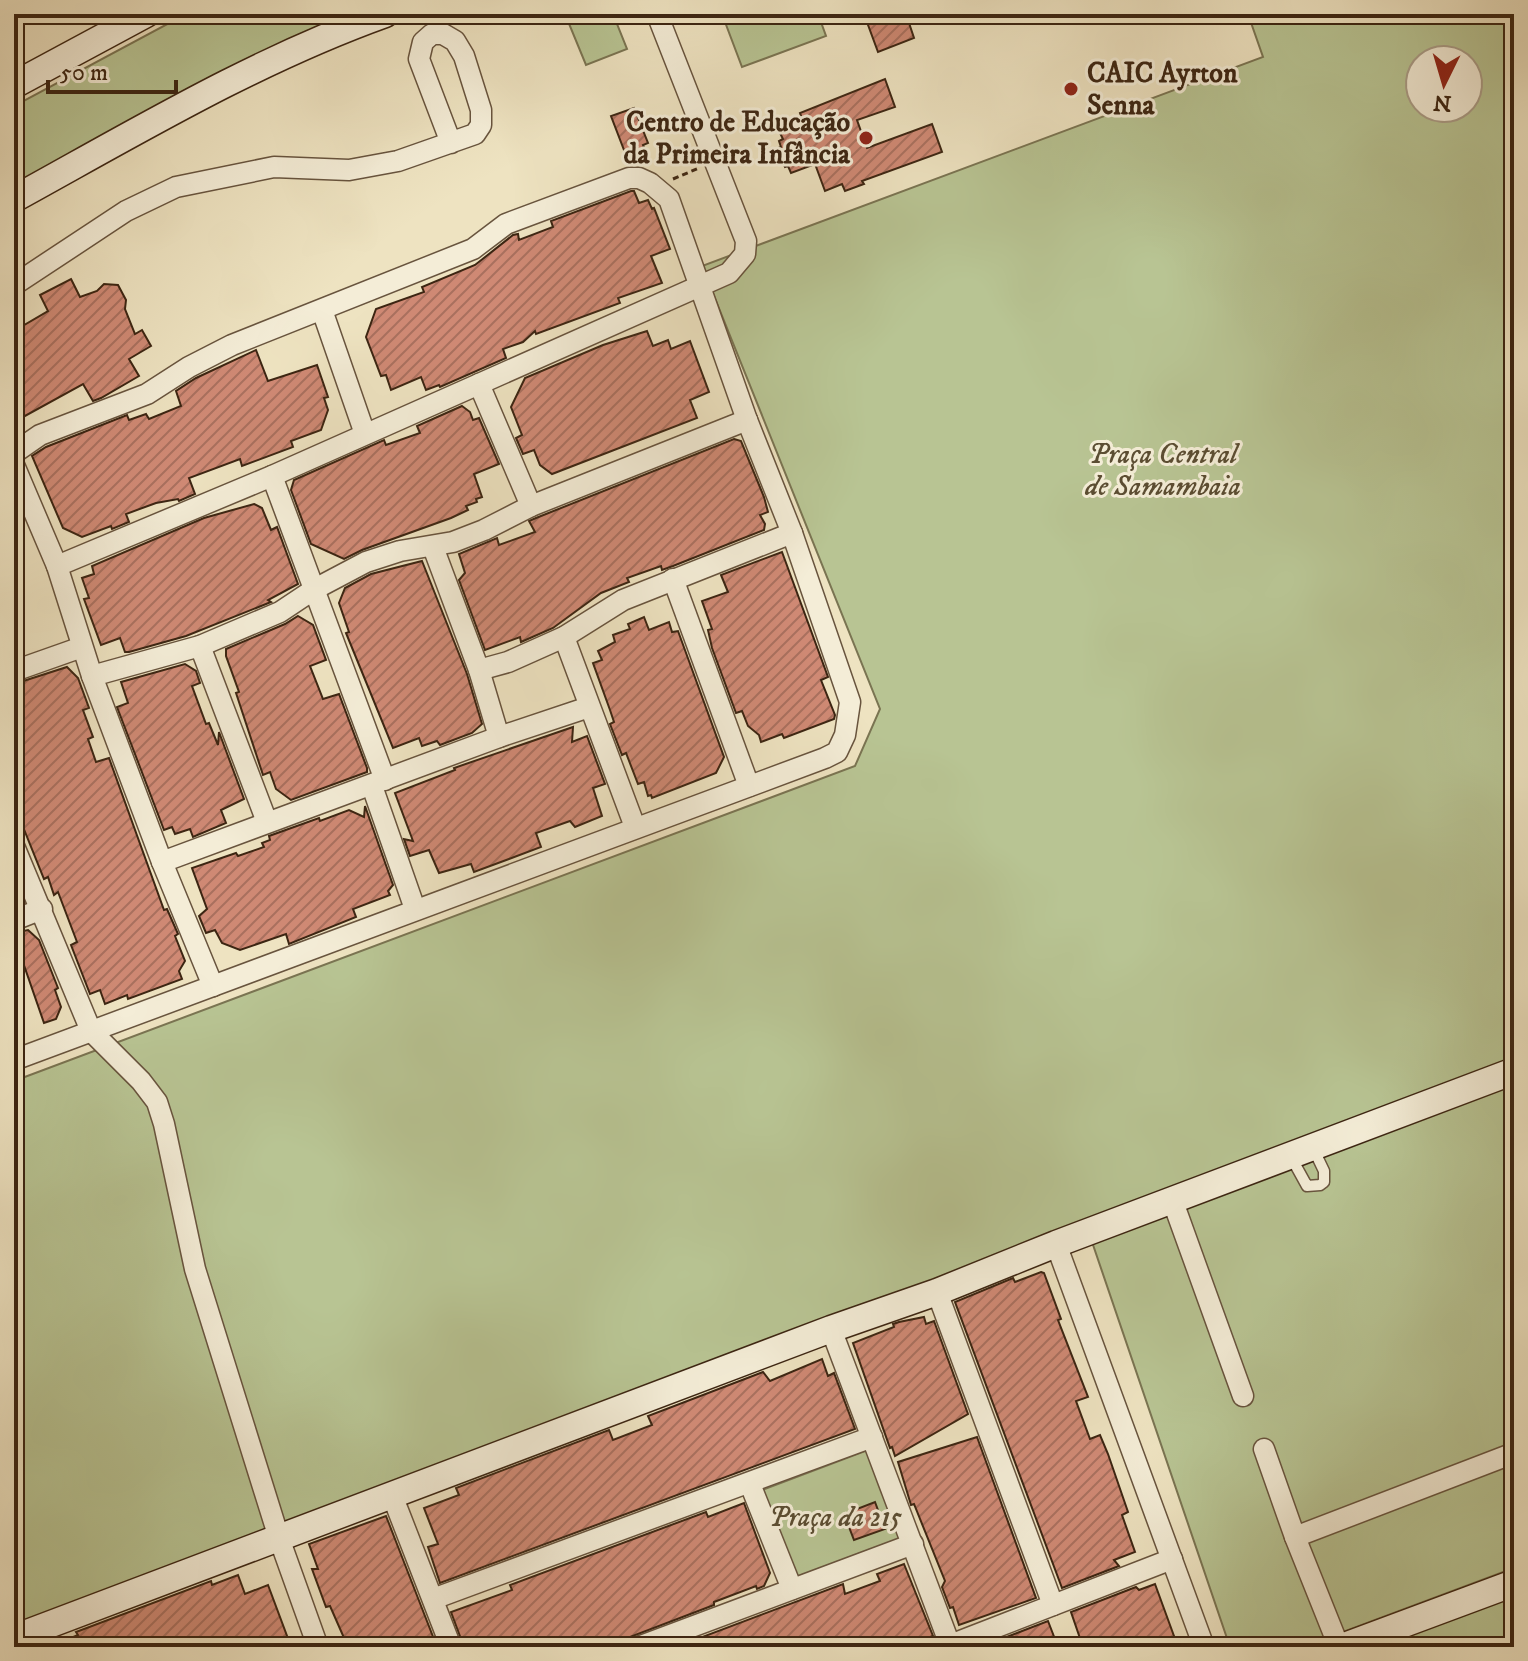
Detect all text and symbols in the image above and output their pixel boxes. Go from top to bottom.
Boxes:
scale bar [48,44,176,94]
north arrow [1404,44,1484,124]
place label: CAIC Ayrton Senna [1087,56,1238,123]
text: 50 m [60,58,108,88]
marker: CAIC Ayrton Senna [1062,80,1080,98]
text: N [1432,88,1453,117]
place label: Centro de Educação da Primeira Infância [623,105,851,172]
marker: Centro de Educação da Primeira Infância [857,129,875,147]
park label: Praça Central de Samambaia [1084,437,1241,504]
park label: Praça da 215 [769,1500,902,1535]

